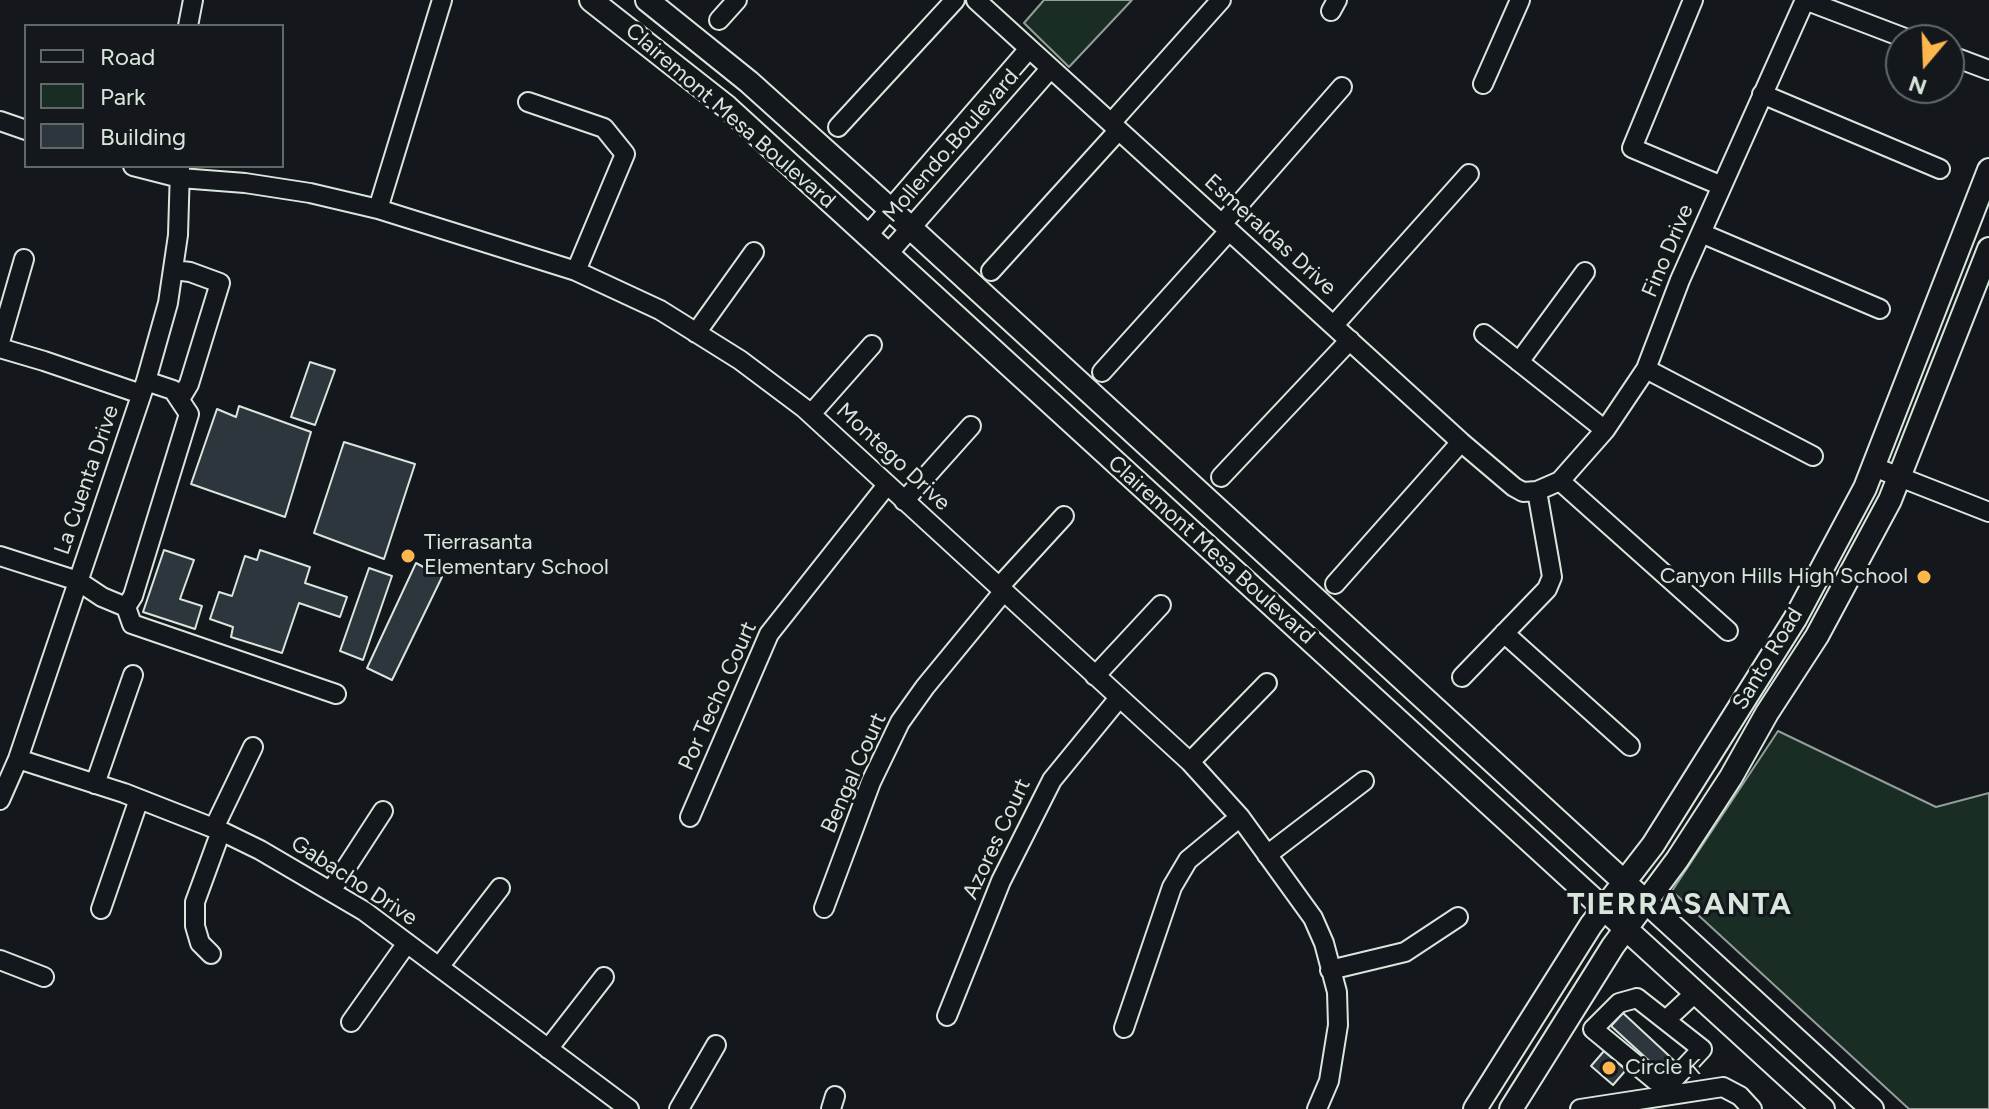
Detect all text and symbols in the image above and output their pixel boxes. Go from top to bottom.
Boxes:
street label: Clairemont Mesa Boulevard [620,18,840,214]
legend [24,24,284,168]
north arrow [1885,24,1965,104]
text: Road [100,42,155,71]
street label: Mollendo Boulevard [877,64,1025,228]
text: N [1905,70,1930,101]
text: Park [100,82,146,111]
text: Building [100,122,186,151]
street label: Esmeraldas Drive [1199,169,1341,301]
street label: Fino Drive [1637,201,1699,301]
street label: Montego Drive [831,398,955,516]
street label: La Cuenta Drive [49,402,125,558]
street label: Clairemont Mesa Boulevard [1102,450,1320,650]
place label: Tierrasanta Elementary School [424,530,609,582]
marker: Tierrasanta Elementary School [399,547,417,565]
place label: Canyon Hills High School [1660,564,1908,590]
marker: Canyon Hills High School [1915,568,1933,586]
street label: Santo Road [1727,603,1809,715]
street label: Por Techo Court [673,618,763,774]
street label: Bengal Court [816,709,892,837]
street label: Azores Court [958,774,1036,904]
street label: Gabacho Drive [286,830,422,932]
district label: TIERRASANTA [1567,887,1793,923]
place label: Circle K [1625,1055,1701,1081]
marker: Circle K [1600,1059,1618,1077]

